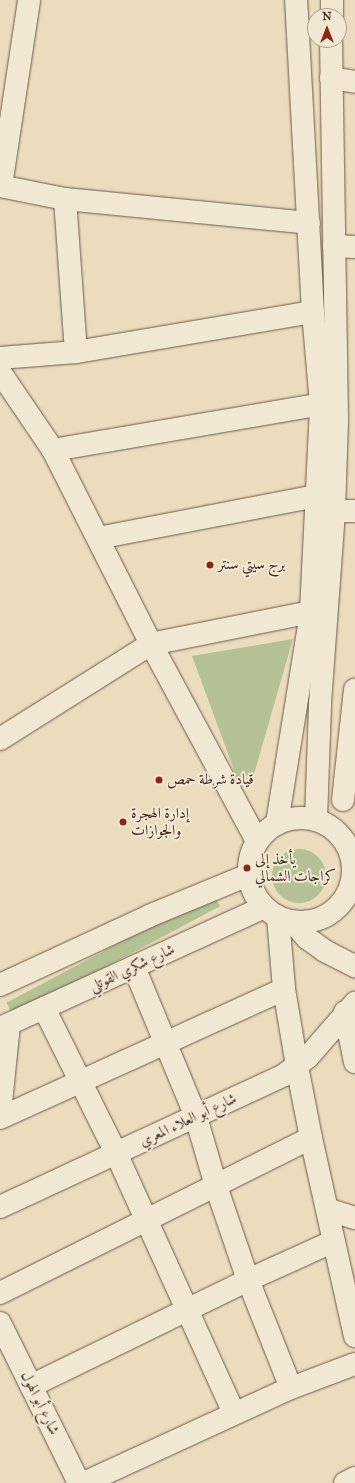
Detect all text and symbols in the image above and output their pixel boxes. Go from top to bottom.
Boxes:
north arrow [307,8,347,48]
text: N [322,10,332,23]
place label: برج سيتي سنتر [218,556,285,574]
marker: برج سيتي سنتر [205,560,215,570]
place label: قيادة شرطة حمص [167,771,254,789]
marker: قيادة شرطة حمص [154,775,164,785]
place label: إدارة الهجرة والجوازات [131,804,189,839]
marker: إدارة الهجرة والجوازات [118,817,128,827]
place label: يأخذ إلى كراجات الشمالي [255,850,336,885]
marker: يأخذ إلى كراجات الشمالي [242,863,252,873]
street label: شارع شكري القوتلي [87,940,177,996]
street label: شارع أبو العلاء المعري [136,1090,240,1150]
street label: شارع أبو الهول [17,1368,63,1438]

